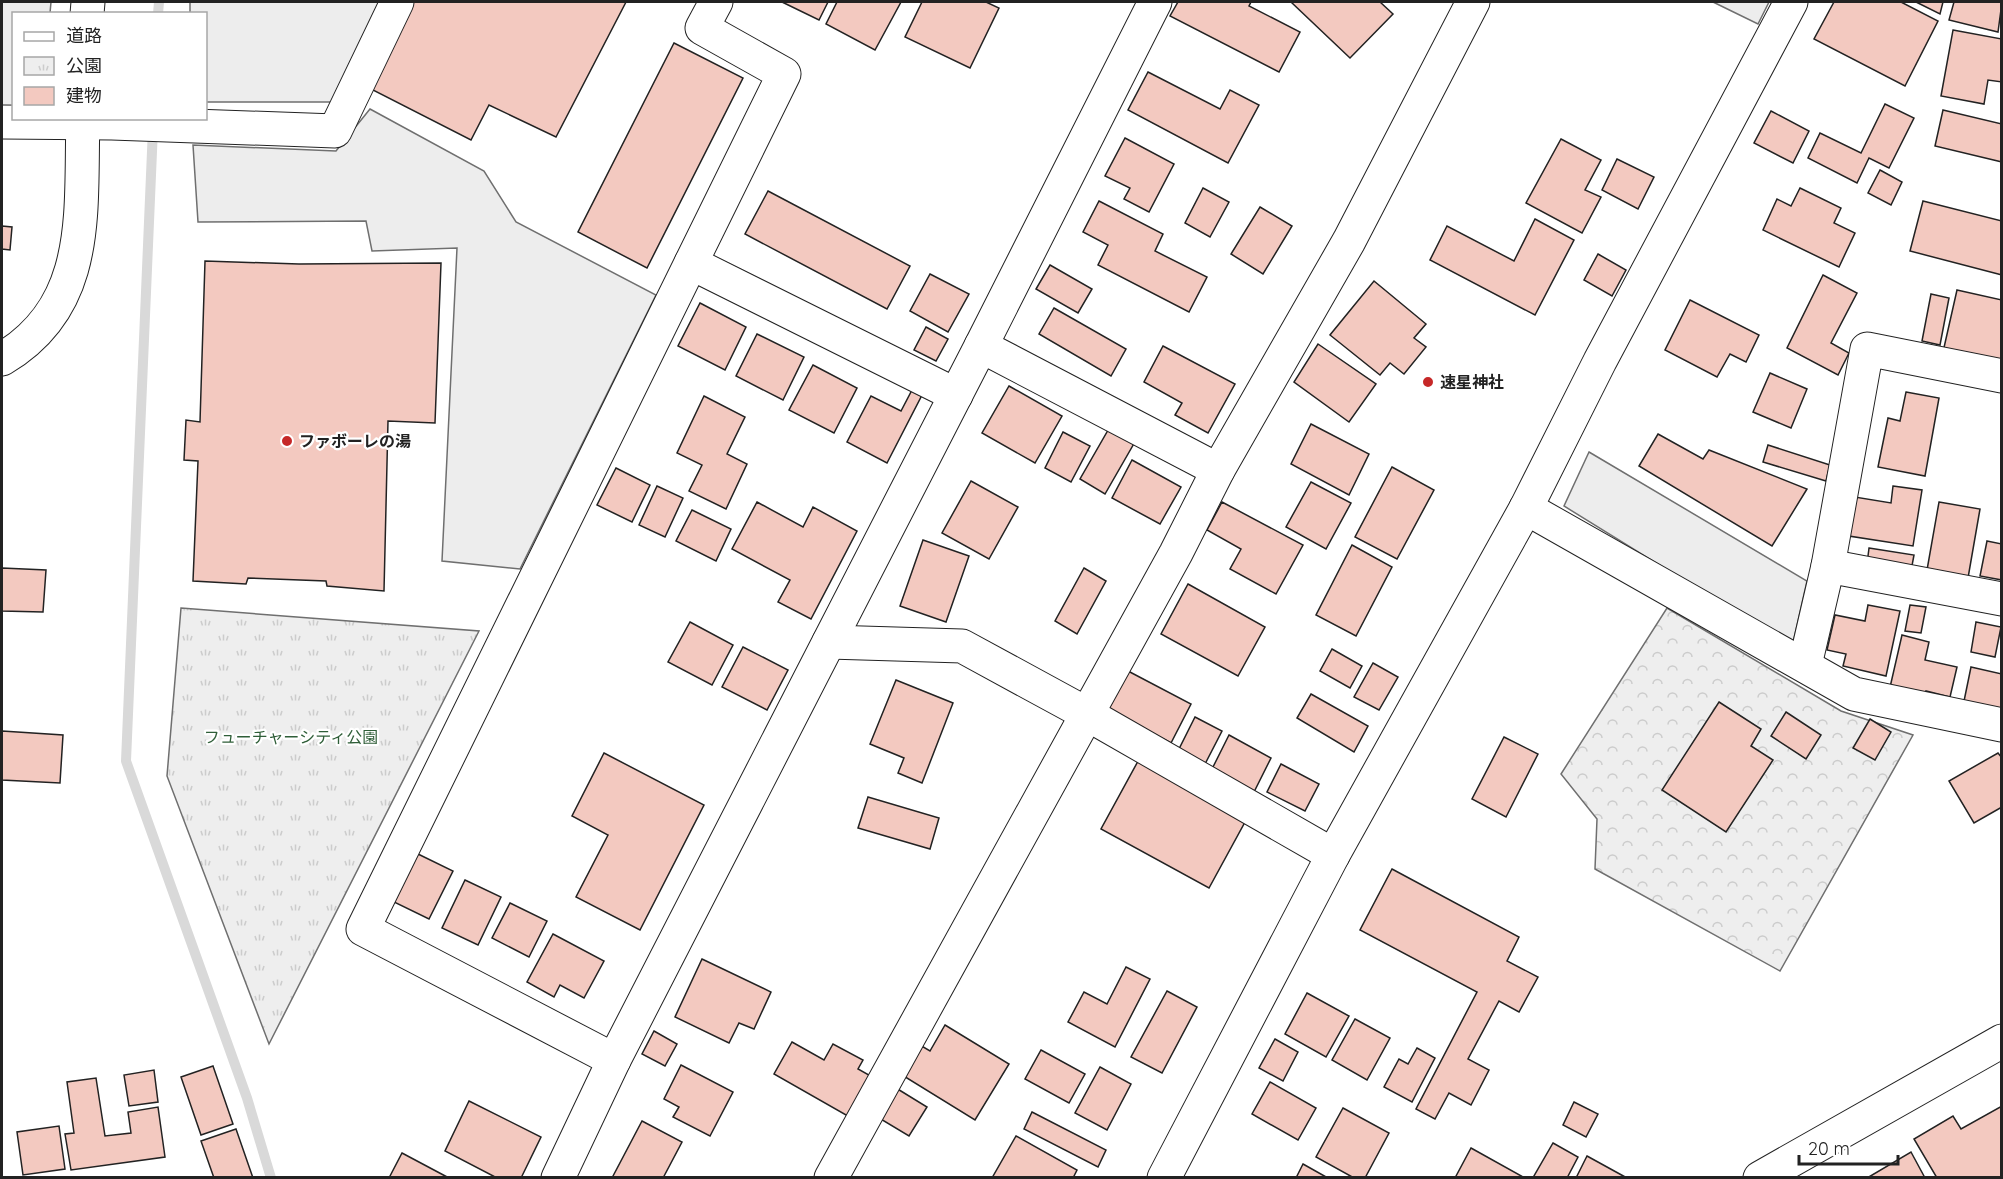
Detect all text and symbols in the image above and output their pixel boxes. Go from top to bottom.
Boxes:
legend [12,12,207,120]
text: 道路 [66,24,102,47]
text: 公園 [66,54,102,77]
text: 建物 [66,84,102,107]
place label: 速星神社 [1440,372,1504,392]
marker: 速星神社 [1421,375,1435,389]
place label: ファボーレの湯 [299,431,411,451]
marker: ファボーレの湯 [280,434,294,448]
park label: フューチャーシティ公園 [204,727,378,747]
scale bar [1799,1128,1898,1166]
text: 20 m [1808,1137,1850,1160]

